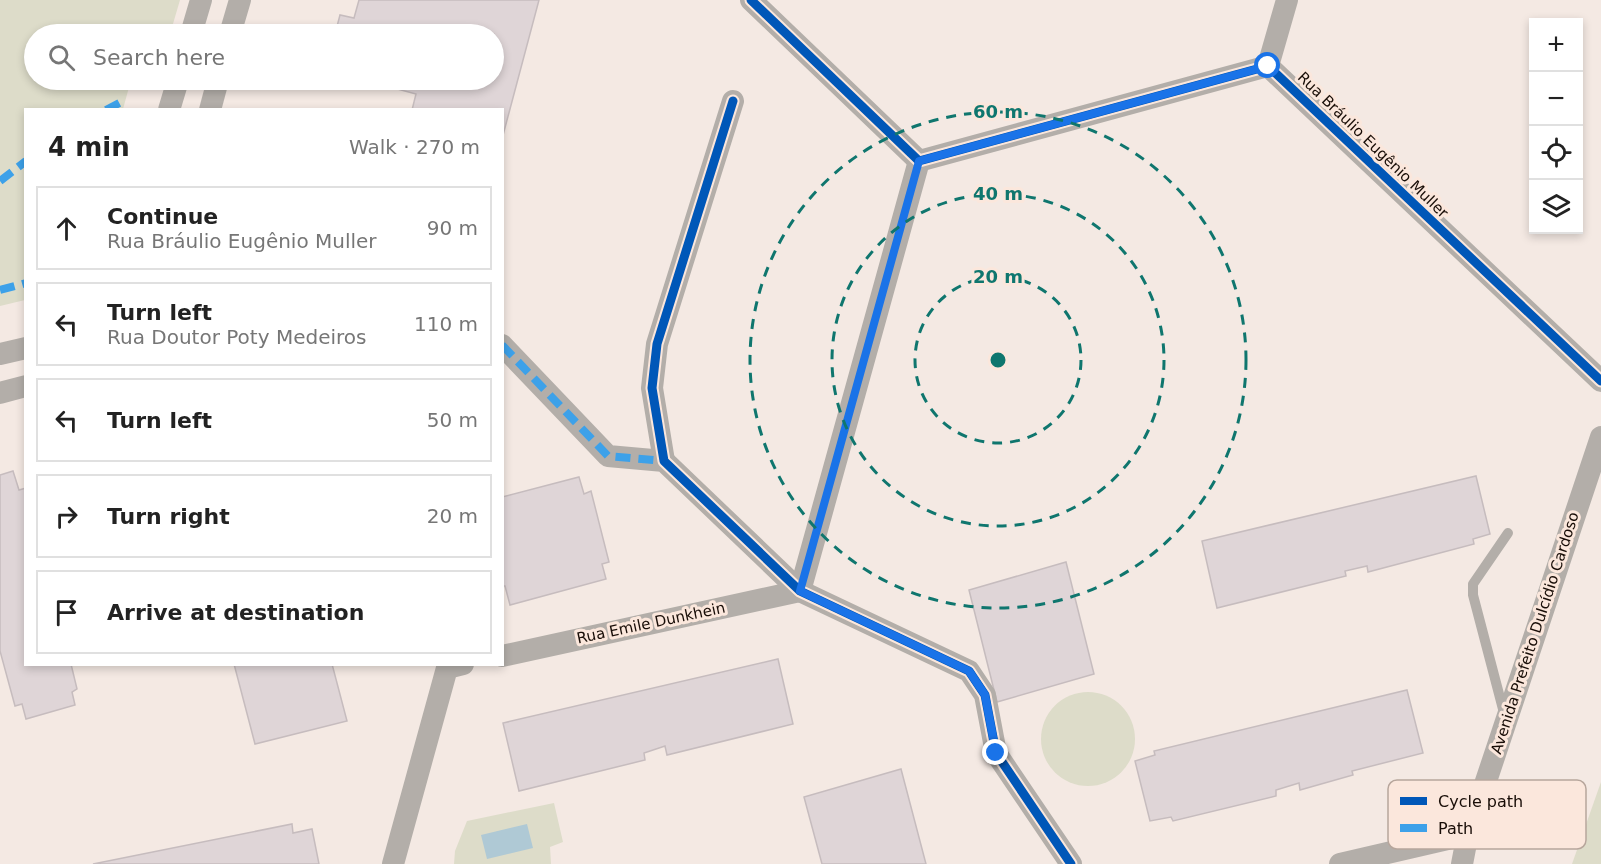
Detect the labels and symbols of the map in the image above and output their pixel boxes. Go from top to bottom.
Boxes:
route start [1254,52,1280,78]
street label: Rua Bráulio Eugênio Muller [1294,68,1453,222]
text: 60 m [973,101,1023,122]
text: 40 m [973,183,1023,204]
text: 20 m [973,266,1023,287]
centre of rings [988,350,1008,370]
street label: Avenida Prefeito Dulcídio Cardoso [1487,510,1583,756]
street label: Rua Emile Dunkhein [575,598,727,648]
route end [982,739,1008,765]
legend [1388,780,1586,849]
text: Cycle path [1438,792,1523,811]
text: Path [1438,819,1473,838]

